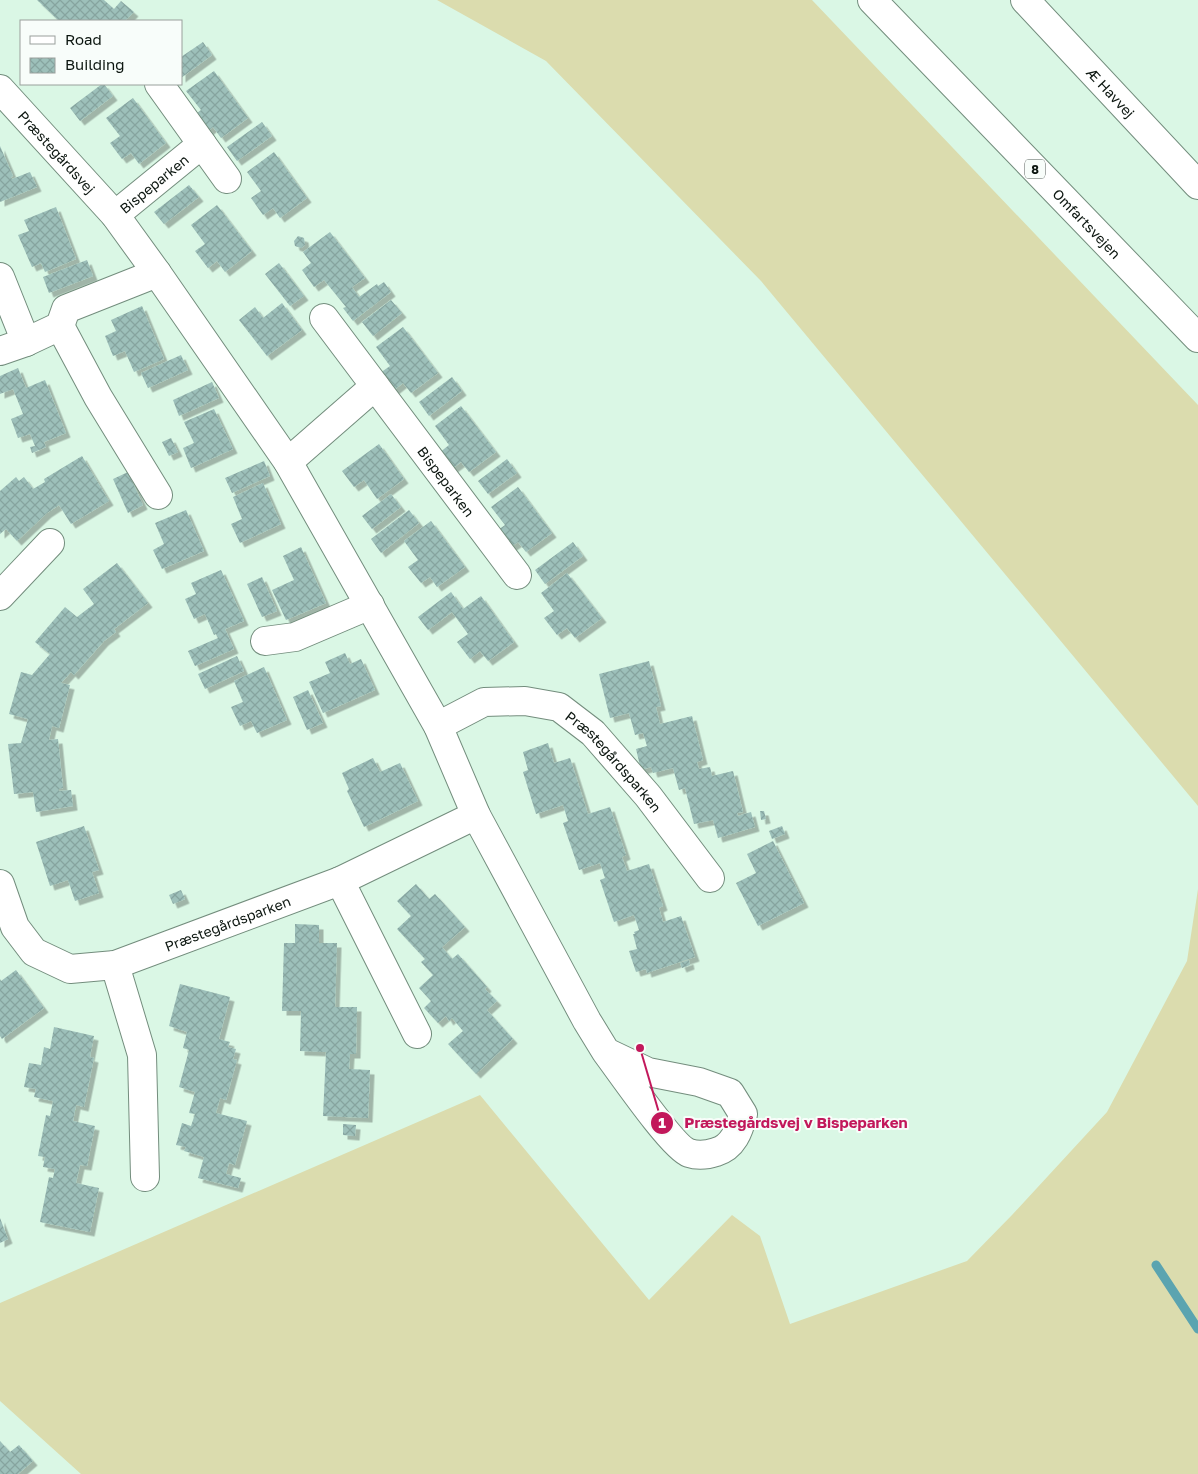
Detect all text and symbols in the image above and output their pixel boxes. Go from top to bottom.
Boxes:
legend [20,20,182,85]
text: Road [65,30,102,48]
text: Building [65,55,125,73]
street label: Æ Havvej [1083,63,1139,121]
street label: Præstegårdsvej [15,107,99,197]
street label: Bispeparken [116,150,192,216]
road number: 8 [1025,160,1045,178]
street label: Omfartsvejen [1050,185,1125,262]
street label: Bispeparken [415,443,478,520]
street label: Præstegårdsparken [563,707,665,815]
street label: Præstegårdsparken [162,892,293,954]
callout: Præstegårdsvej v Bispeparken [649,1108,918,1138]
text: 1 [658,1113,666,1131]
text: Præstegårdsvej v Bispeparken [684,1113,908,1131]

